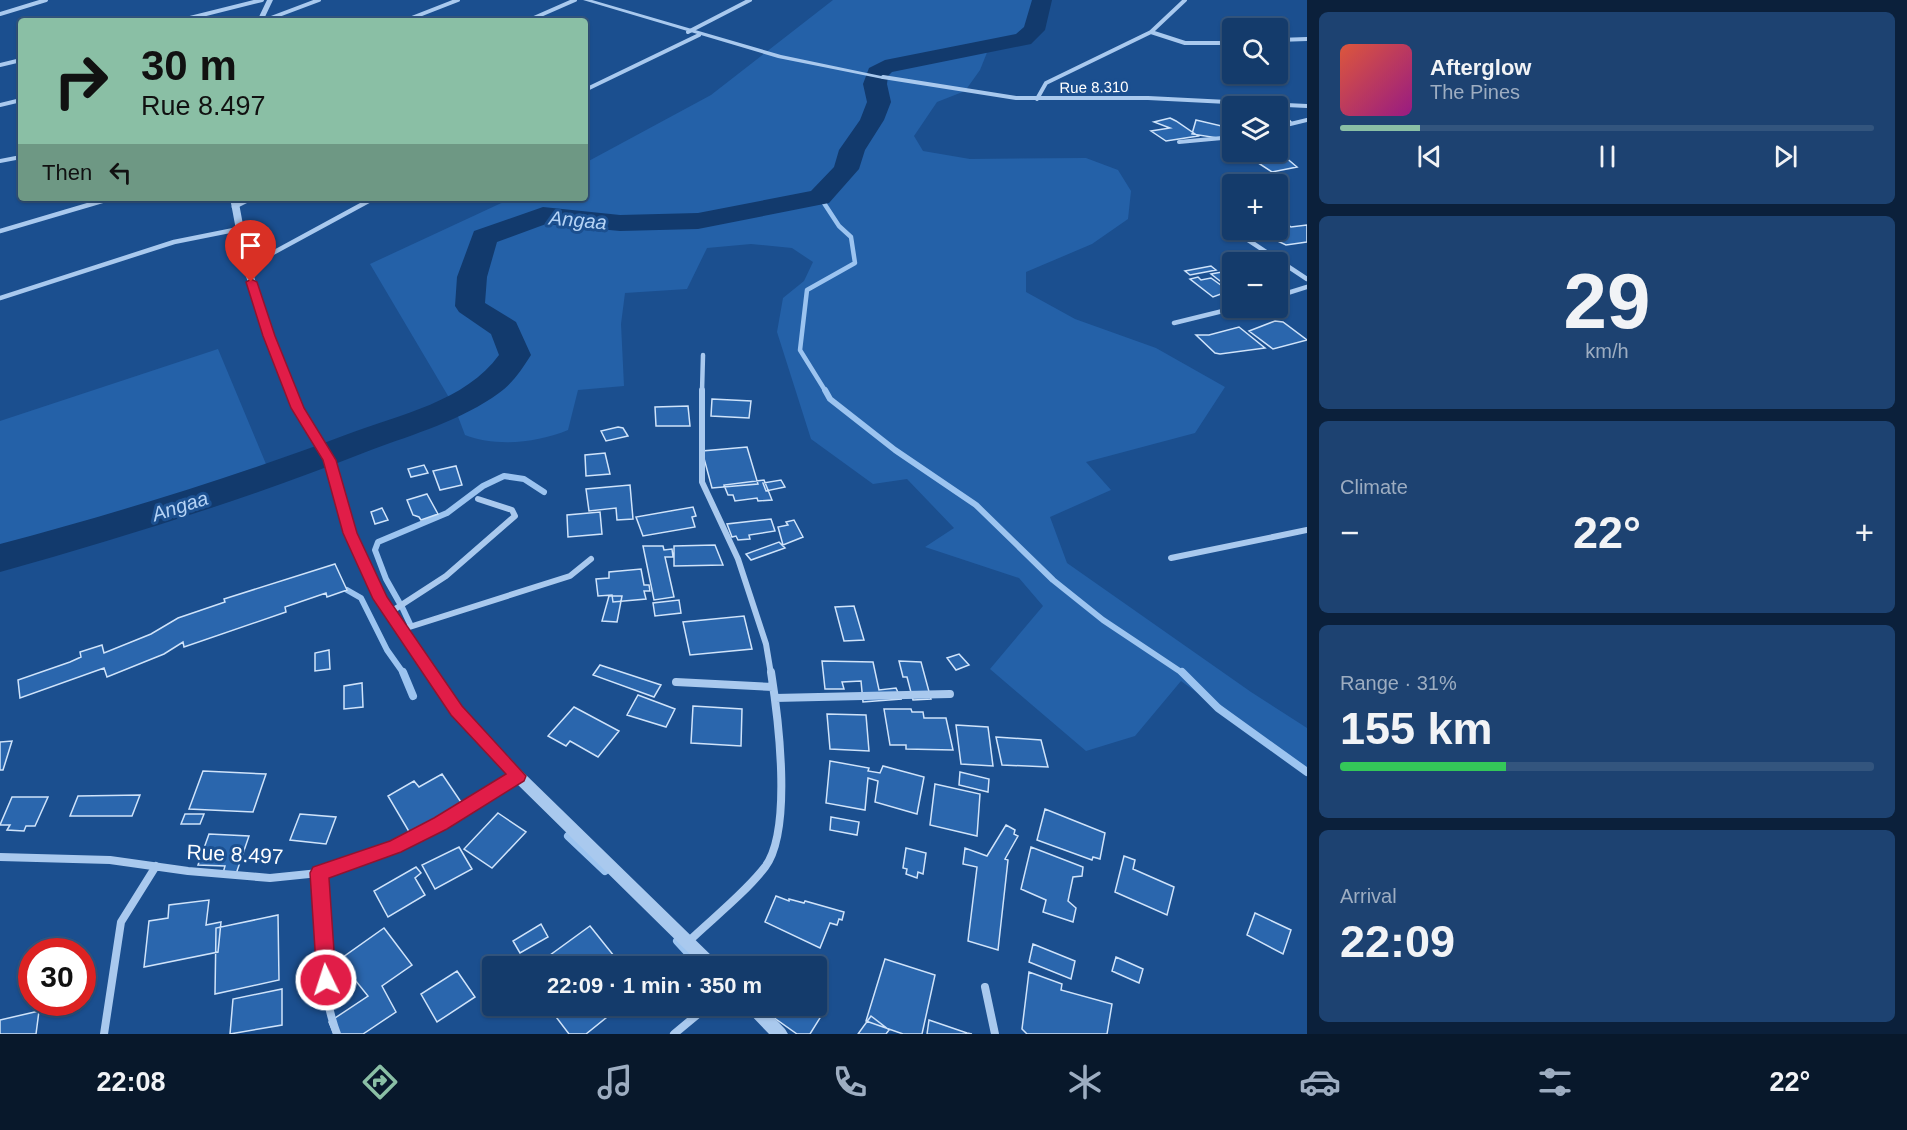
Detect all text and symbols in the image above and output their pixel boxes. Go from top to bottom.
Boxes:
map controls [1222,18,1288,318]
button: search [1222,18,1288,84]
icon: right [42,42,120,120]
text: 30 m [141,42,237,89]
text: Afterglow [1430,55,1531,80]
street label: Rue 8.310 [1059,78,1129,96]
text: The Pines [1430,81,1520,103]
text: Rue 8.497 [141,91,266,121]
button: layers [1222,96,1288,162]
icon: previous [1413,140,1446,173]
icon: pause [1591,140,1624,173]
icon: next [1769,140,1802,173]
icon: left [104,156,137,189]
text: Then [42,160,92,185]
button: + [1222,174,1288,240]
water label: Angaa [547,206,608,233]
pin [225,220,276,282]
icon: arrive [234,229,267,262]
button: − [1222,252,1288,318]
text: 29 [1564,257,1650,345]
text: km/h [1585,340,1629,362]
text: Climate [1340,476,1408,498]
water label: Angaa [148,487,211,526]
text: 22° [1573,507,1641,558]
text: − [1340,514,1359,551]
text: + [1855,514,1874,551]
text: Range · 31% [1340,672,1457,694]
text: 155 km [1340,703,1493,754]
street label: Rue 8.497 [186,840,284,868]
text: Arrival [1340,885,1397,907]
text: 22:09 [1340,916,1455,967]
speed limit sign: 30 [18,938,96,1016]
position arrow [294,948,358,1012]
text: 22:09 · 1 min · 350 m [547,973,762,998]
icon: directions [359,1061,401,1103]
icon: music [594,1061,636,1103]
icon: phone [829,1061,871,1103]
icon: climate [1064,1061,1106,1103]
icon: car [1299,1061,1341,1103]
icon: filters [1534,1061,1576,1103]
text: 22:08 [97,1067,166,1097]
text: 22° [1770,1067,1810,1097]

